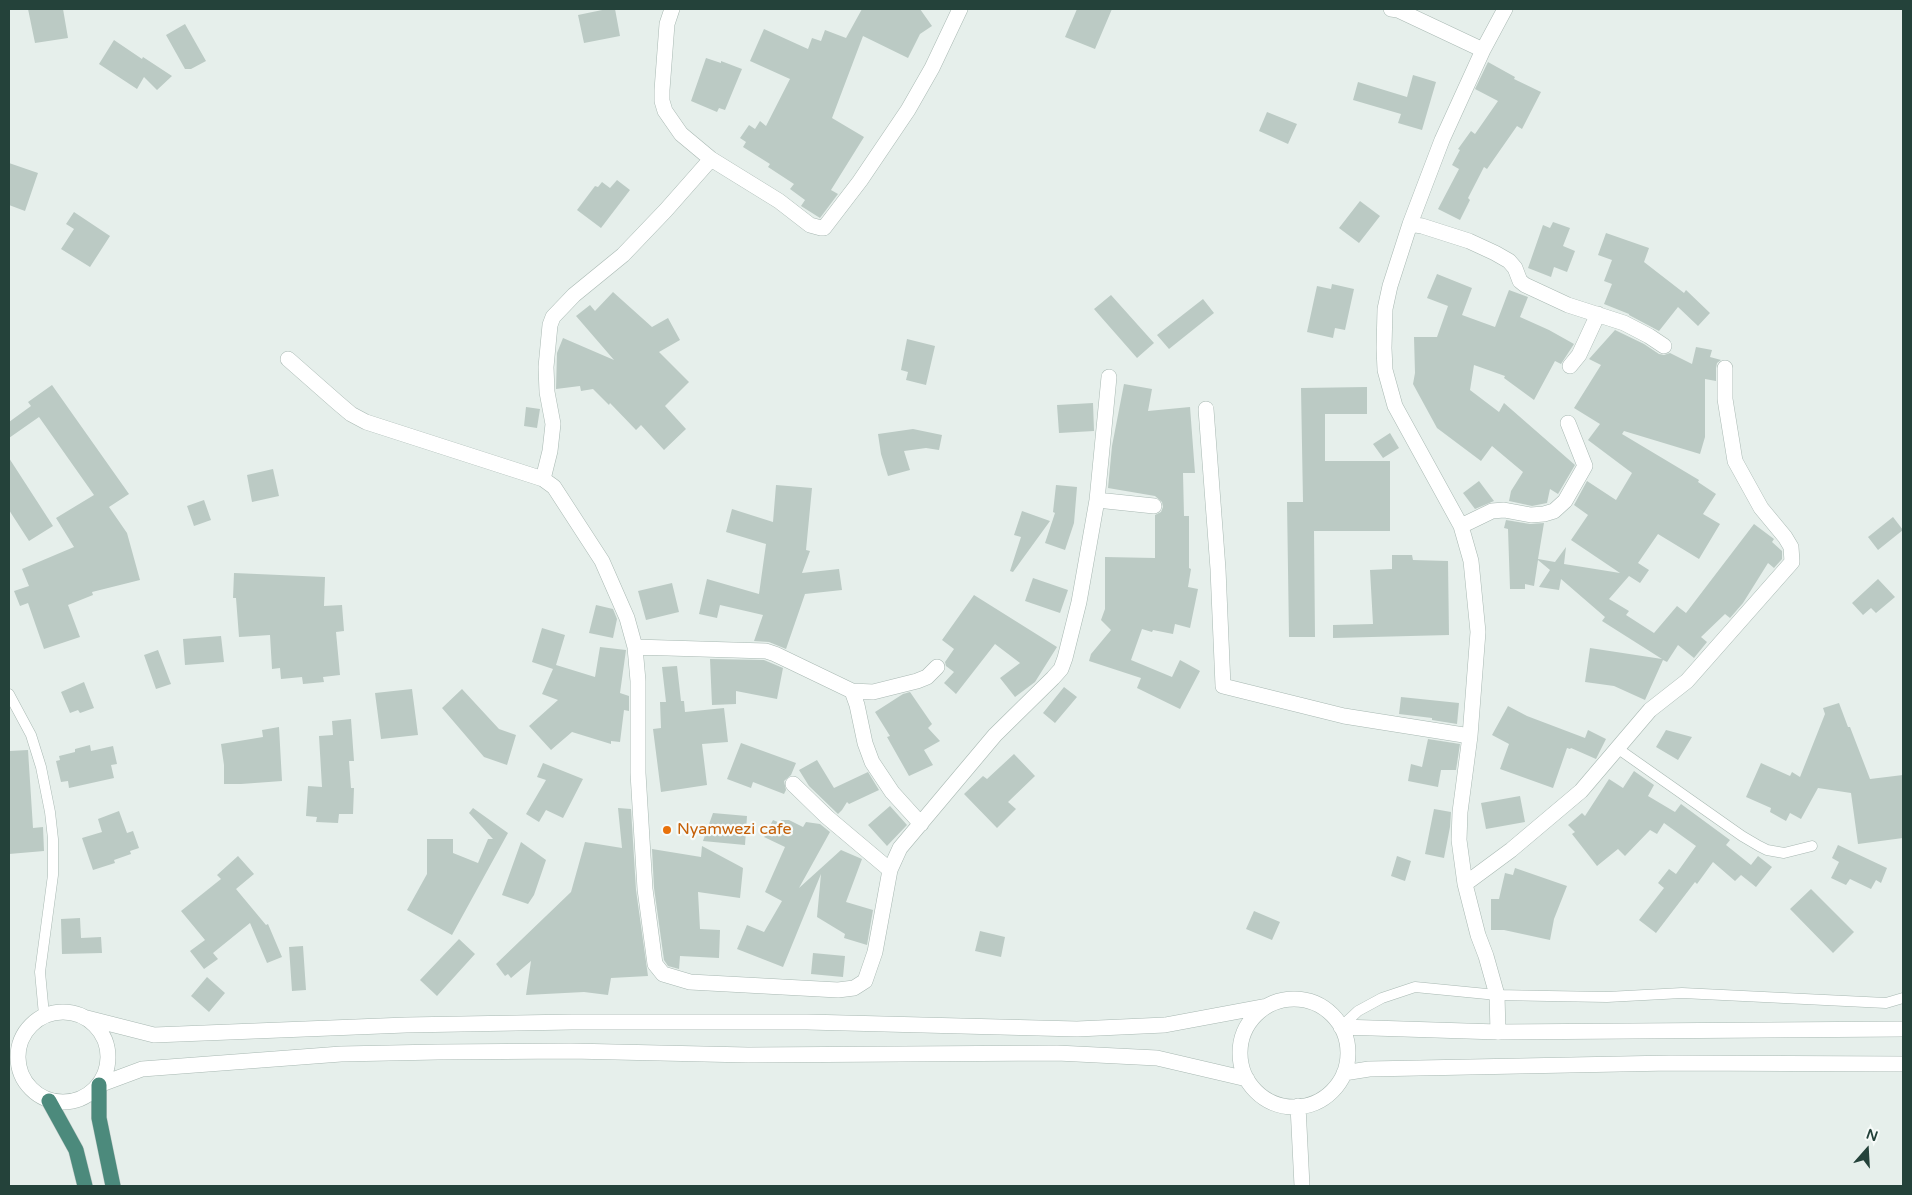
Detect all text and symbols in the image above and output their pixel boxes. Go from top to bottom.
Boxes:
place label: Nyamwezi cafe [677,820,791,840]
marker: Nyamwezi cafe [661,824,673,836]
north arrow [1842,1125,1892,1175]
text: N [1864,1125,1880,1145]

